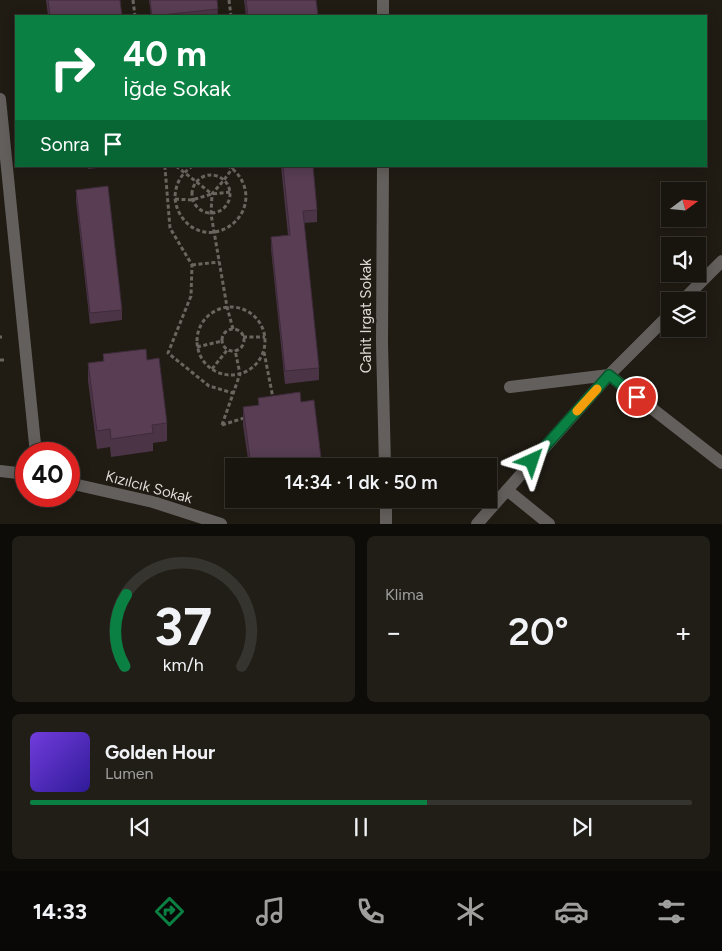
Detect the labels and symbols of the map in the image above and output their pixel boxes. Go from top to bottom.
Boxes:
north arrow [661,182,706,228]
street label: Cahit Irgat Sokak [357,258,375,373]
pin [616,376,658,418]
position arrow [505,434,557,486]
speed limit sign: 40 [15,442,80,507]
street label: Kızılcık Sokak [104,467,195,507]

